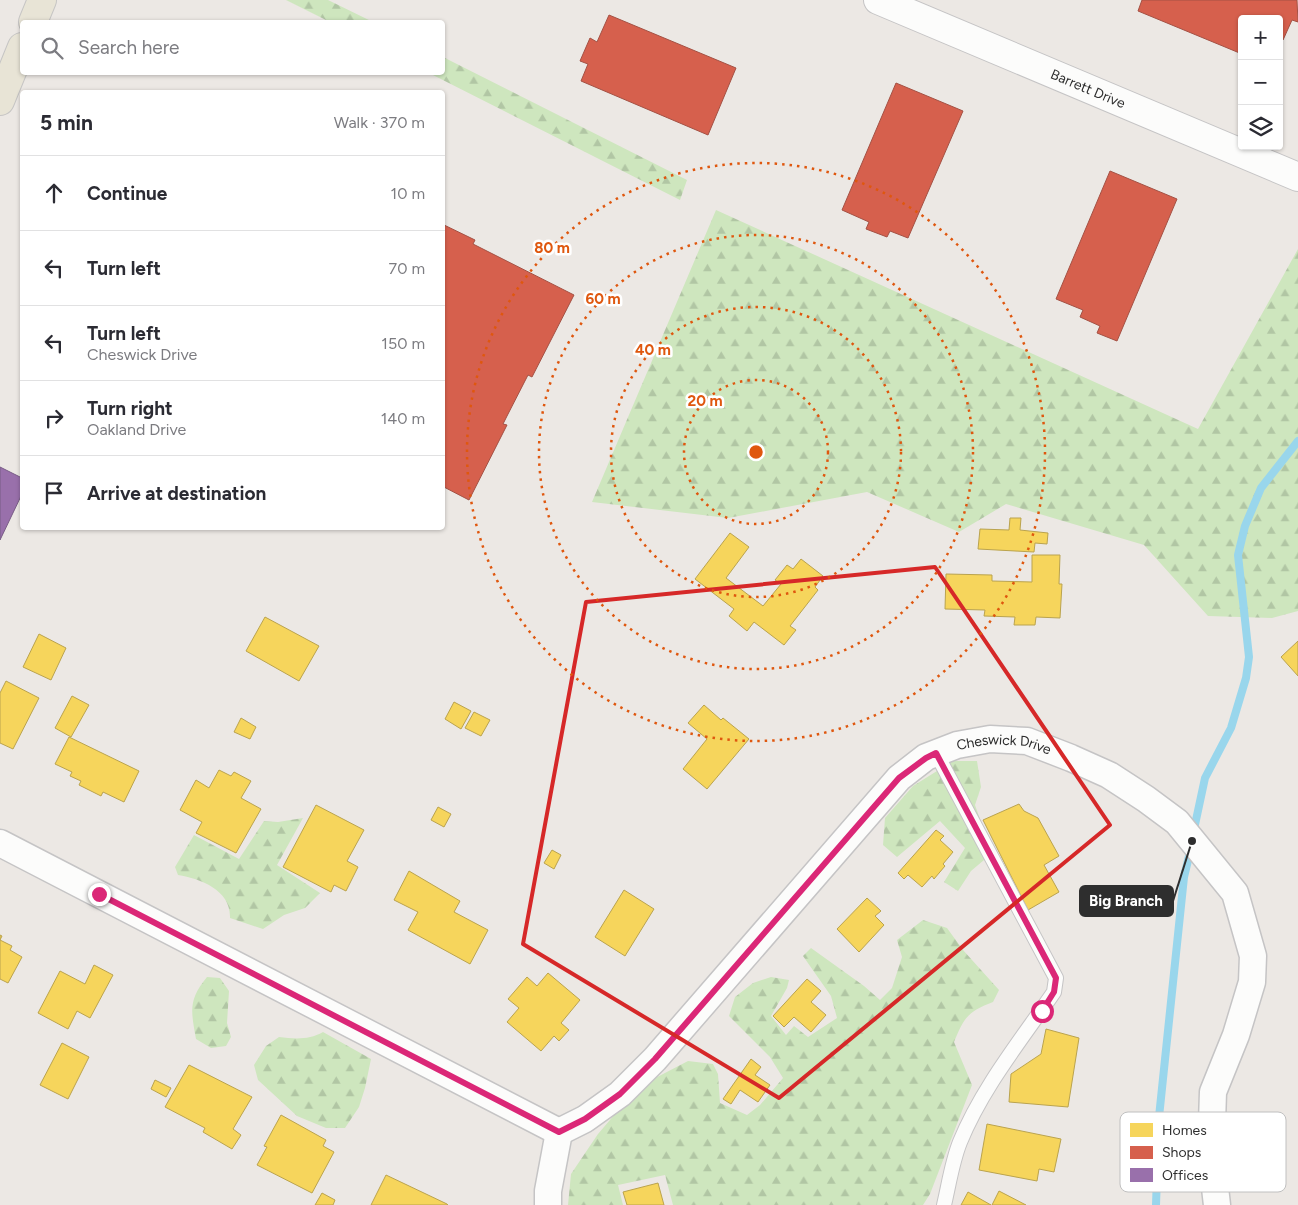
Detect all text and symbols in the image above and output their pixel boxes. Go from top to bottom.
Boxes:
map controls [1238,15,1283,150]
button: + [1238,15,1283,60]
search box [20,20,445,75]
icon: search [38,34,66,62]
text: Search here [78,36,180,59]
button: − [1238,60,1283,105]
street label: Barrett Drive [1048,65,1128,112]
button: layers [1238,105,1283,150]
text: 5 min [40,110,93,135]
text: Walk · 370 m [334,113,425,132]
icon: ahead [40,179,68,207]
text: Continue [87,182,167,205]
text: 10 m [391,184,425,203]
text: 80 m [534,239,570,257]
icon: left [40,254,68,282]
text: Turn left [87,257,161,280]
text: 70 m [389,259,425,278]
text: 60 m [585,290,621,308]
text: Turn left [87,322,161,345]
icon: left [40,329,68,357]
text: 150 m [381,334,425,353]
text: 40 m [635,341,671,359]
text: Cheswick Drive [87,345,197,364]
text: 20 m [687,392,723,410]
text: Turn right [87,397,173,420]
icon: right [40,404,68,432]
text: 140 m [381,409,425,428]
text: Oakland Drive [87,420,186,439]
centre of rings [747,443,765,461]
icon: arrive [40,479,68,507]
text: Arrive at destination [87,482,266,505]
street label: Cheswick Drive [955,730,1054,758]
route end [88,883,111,906]
callout: Big Branch [1080,886,1173,916]
text: Big Branch [1089,892,1163,910]
route start [1031,1000,1054,1023]
legend [1120,1112,1286,1192]
text: Homes [1162,1122,1207,1139]
text: Shops [1162,1144,1201,1161]
text: Offices [1162,1167,1208,1184]

